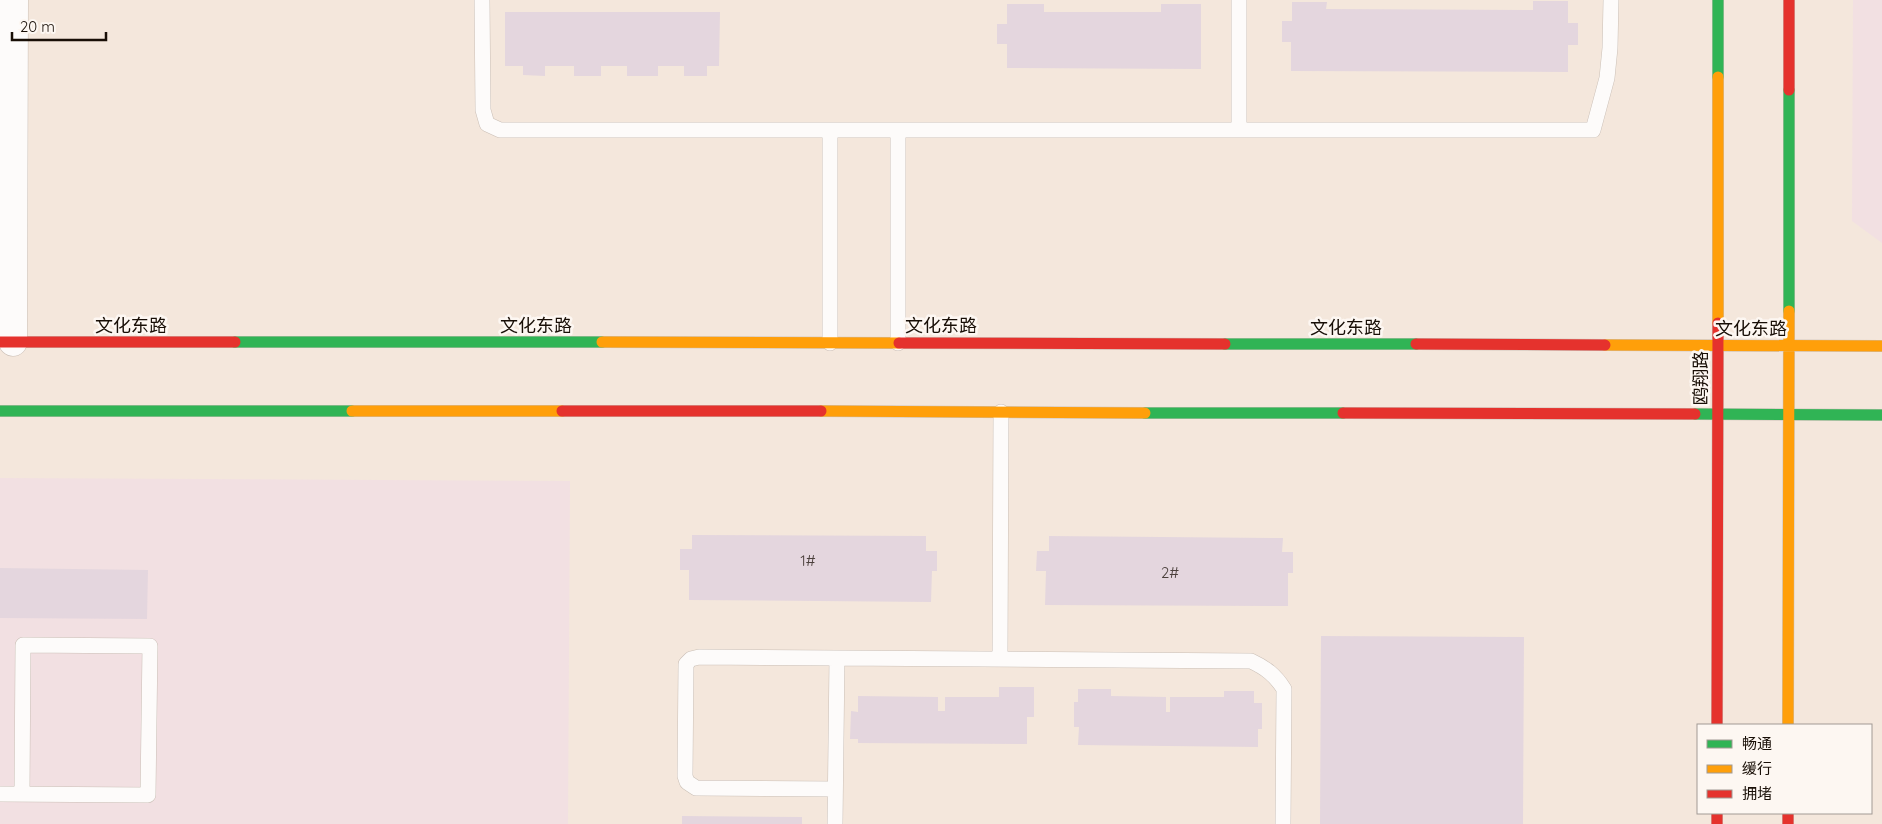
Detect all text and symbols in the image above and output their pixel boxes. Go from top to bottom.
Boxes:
scale bar [12,10,106,42]
text: 20 m [20,17,55,36]
street label: 文化东路 [95,314,167,337]
street label: 文化东路 [500,314,572,337]
street label: 文化东路 [905,314,977,337]
street label: 文化东路 [1310,316,1382,339]
street label: 文化东路 [1715,317,1787,340]
street label: 鸥翔路 [1689,351,1712,405]
house number: 1# [800,551,816,570]
house number: 2# [1161,563,1179,582]
legend [1697,724,1872,814]
text: 畅通 [1742,734,1772,753]
text: 缓行 [1742,759,1772,778]
text: 拥堵 [1742,784,1772,803]

